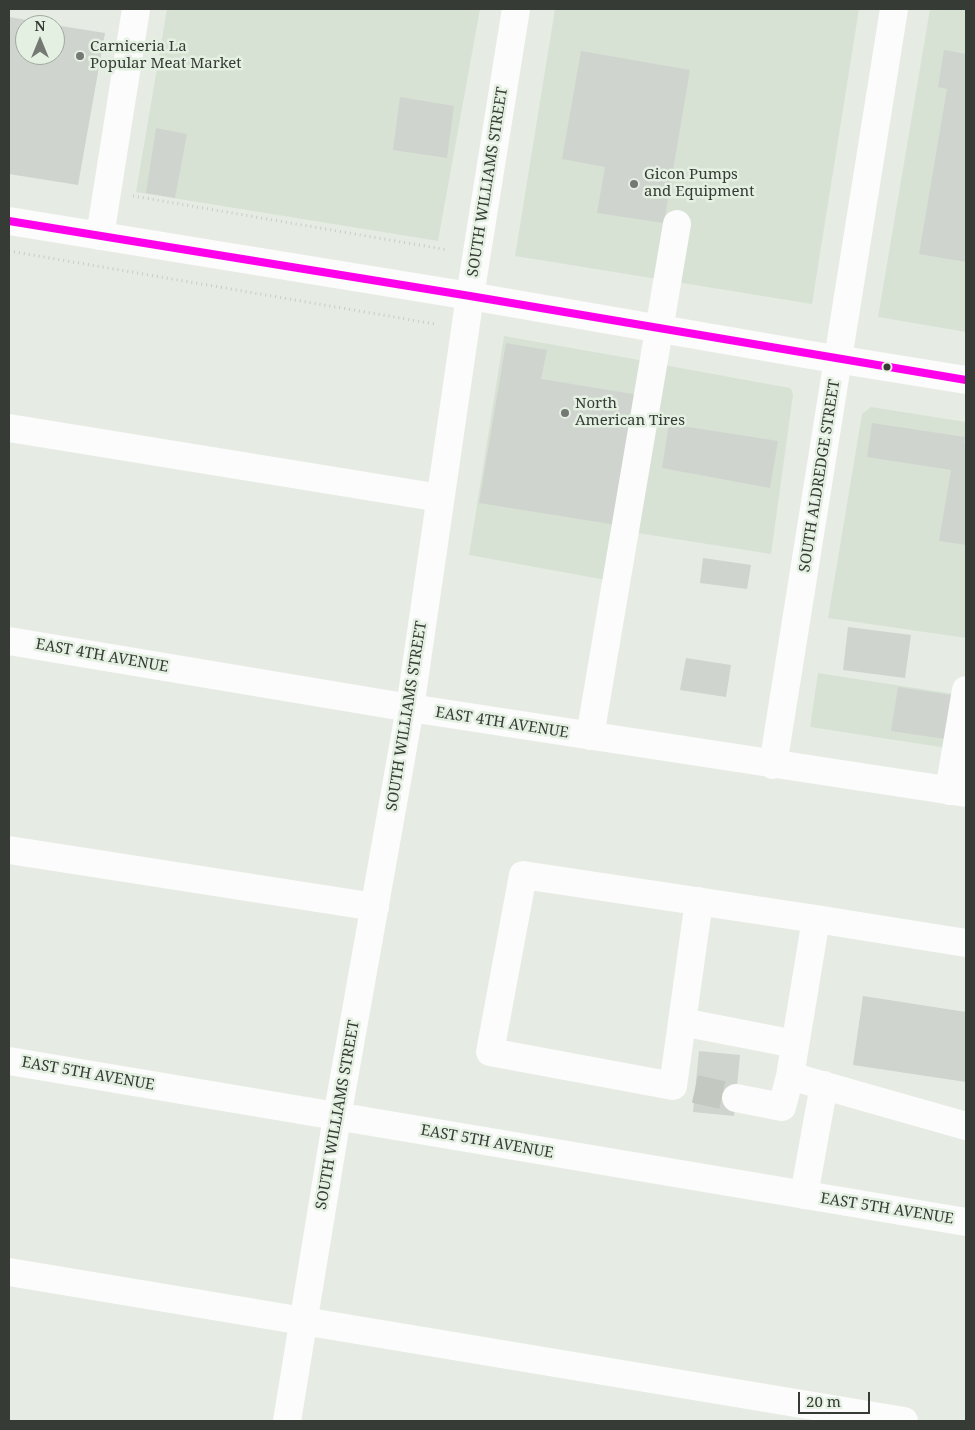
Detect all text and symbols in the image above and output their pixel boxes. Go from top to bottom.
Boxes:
north arrow [15,15,65,65]
text: N [34,16,46,35]
place label: Carniceria La Popular Meat Market [90,38,242,73]
marker: Carniceria La Popular Meat Market [74,50,86,62]
street label: SOUTH WILLIAMS STREET [464,86,512,278]
place label: Gicon Pumps and Equipment [644,166,754,201]
marker: Gicon Pumps and Equipment [628,178,640,190]
unlabelled marker [882,362,892,372]
street label: SOUTH ALDREDGE STREET [796,378,844,574]
place label: North American Tires [575,395,685,430]
marker: North American Tires [559,407,571,419]
street label: SOUTH WILLIAMS STREET [383,620,431,812]
street label: EAST 4TH AVENUE [34,635,170,677]
street label: EAST 4TH AVENUE [434,704,570,742]
street label: SOUTH WILLIAMS STREET [312,1019,364,1211]
street label: EAST 5TH AVENUE [20,1053,156,1095]
street label: EAST 5TH AVENUE [419,1121,555,1163]
street label: EAST 5TH AVENUE [819,1190,955,1228]
scale bar [800,1382,872,1414]
text: 20 m [806,1391,841,1411]

